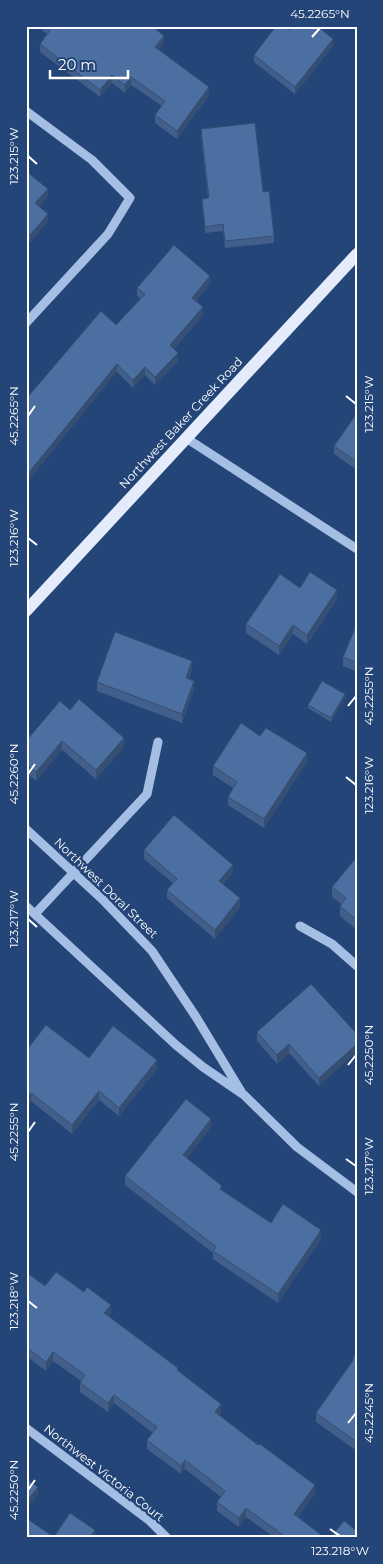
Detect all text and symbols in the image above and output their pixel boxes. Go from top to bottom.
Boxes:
text: 45.2265°N [290,6,350,21]
scale bar [50,48,128,80]
text: 20 m [58,55,96,74]
text: 123.215°W [6,127,21,185]
street label: Northwest Baker Creek Road [116,354,246,491]
text: 123.215°W [361,375,376,433]
text: 45.2265°N [6,386,21,446]
text: 123.216°W [6,509,21,567]
text: 45.2255°N [361,666,376,726]
text: 45.2260°N [6,743,21,805]
text: 123.216°W [361,756,376,814]
street label: Northwest Doral Street [51,834,161,941]
text: 123.217°W [6,890,21,948]
text: 45.2250°N [361,1025,376,1085]
text: 45.2255°N [6,1102,21,1162]
text: 123.217°W [361,1137,376,1195]
text: 123.218°W [6,1272,21,1330]
text: 45.2245°N [361,1383,376,1443]
street label: Northwest Victoria Court [41,1421,168,1524]
text: 45.2250°N [6,1460,21,1520]
text: 123.218°W [311,1543,369,1558]

